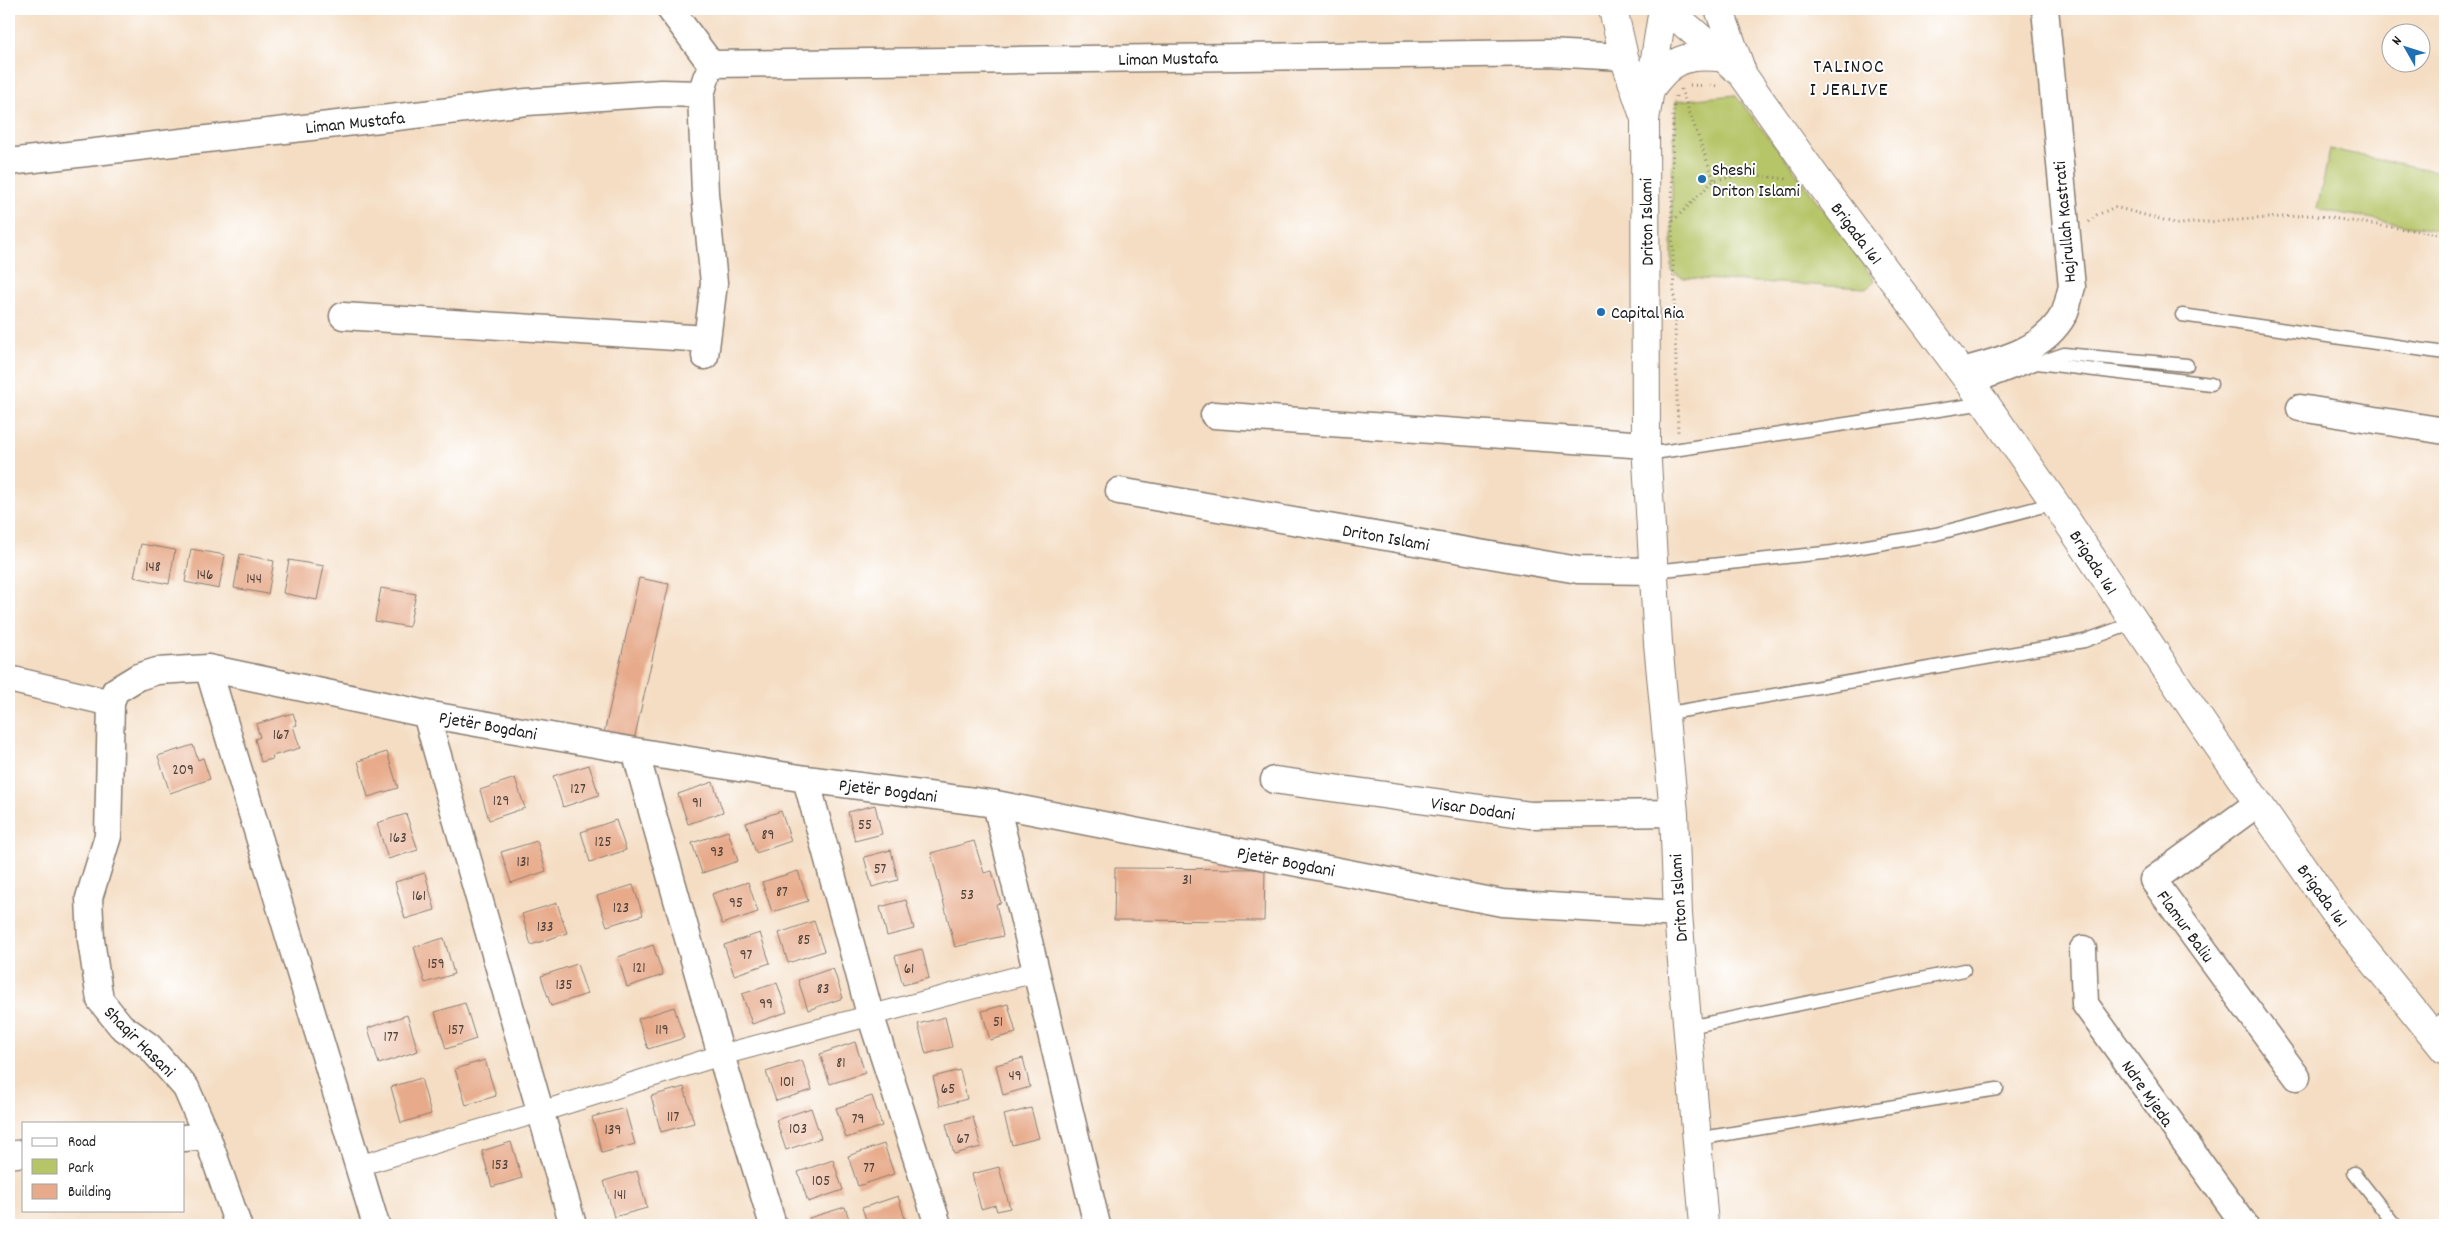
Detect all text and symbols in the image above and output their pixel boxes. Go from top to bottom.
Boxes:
north arrow [2382,22,2432,72]
text: N [2388,32,2407,50]
street label: Liman Mustafa [1118,47,1219,74]
district label: TALINOC I JERLIVE [1810,54,1888,105]
street label: Liman Mustafa [304,107,407,142]
place label: Sheshi Driton Islami [1712,159,1800,205]
street label: Hajrullah Kastrati [2049,160,2084,284]
marker: Sheshi Driton Islami [1696,173,1708,185]
street label: Driton Islami [1635,178,1662,266]
street label: Brigada 161 [1823,198,1887,271]
place label: Capital Ria [1611,302,1684,327]
marker: Capital Ria [1595,306,1607,318]
street label: Driton Islami [1340,520,1431,559]
street label: Brigada 161 [2062,526,2122,601]
house number: 148 [145,557,161,579]
house number: 146 [197,565,213,587]
house number: 144 [246,569,262,591]
street label: Pjetër Bogdani [437,707,538,748]
house number: 167 [273,725,289,747]
house number: 209 [172,760,194,782]
street label: Pjetër Bogdani [837,774,938,811]
house number: 127 [570,779,586,801]
house number: 129 [493,791,509,813]
street label: Visar Dodani [1429,792,1516,829]
house number: 91 [692,793,702,815]
house number: 55 [858,815,872,837]
house number: 89 [762,825,774,847]
house number: 163 [389,828,407,850]
house number: 125 [595,832,611,854]
house number: 93 [710,842,724,864]
street label: Pjetër Bogdani [1235,842,1336,885]
house number: 131 [516,852,530,874]
street label: Driton Islami [1665,853,1696,943]
house number: 57 [874,859,887,881]
street label: Brigada 161 [2290,860,2352,933]
house number: 31 [1182,870,1192,892]
house number: 87 [776,882,788,904]
house number: 53 [960,885,974,907]
house number: 161 [412,886,426,908]
street label: Flamur Baliu [2149,886,2219,969]
house number: 95 [729,893,743,915]
house number: 123 [613,898,629,920]
house number: 133 [537,917,553,939]
house number: 85 [798,930,811,952]
house number: 97 [740,945,753,967]
house number: 159 [427,954,445,976]
house number: 121 [632,958,646,980]
house number: 61 [904,959,914,981]
house number: 135 [556,975,572,997]
house number: 83 [817,979,829,1001]
house number: 99 [759,994,773,1016]
street label: Shaqir Hasani [97,1001,180,1084]
house number: 51 [993,1012,1003,1034]
house number: 157 [448,1020,464,1042]
house number: 119 [655,1020,669,1042]
house number: 177 [384,1027,399,1049]
house number: 81 [836,1053,846,1075]
street label: Ndre Mjeda [2114,1056,2178,1133]
house number: 49 [1008,1066,1022,1088]
house number: 101 [780,1072,794,1094]
house number: 65 [941,1079,955,1101]
house number: 117 [667,1107,679,1129]
house number: 79 [852,1109,864,1131]
house number: 103 [789,1119,807,1141]
house number: 139 [605,1120,621,1142]
legend [22,1122,185,1212]
house number: 67 [956,1129,970,1151]
text: Road [68,1132,96,1154]
house number: 153 [492,1155,508,1177]
text: Park [68,1158,94,1180]
house number: 77 [863,1158,875,1180]
house number: 105 [812,1171,830,1193]
text: Building [68,1182,111,1204]
house number: 141 [614,1185,626,1207]

